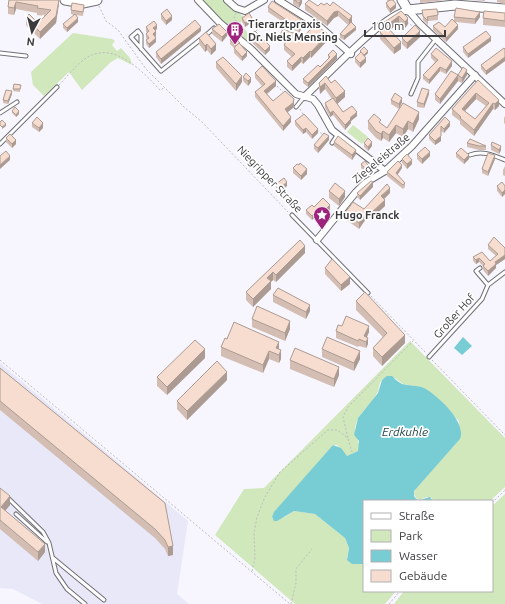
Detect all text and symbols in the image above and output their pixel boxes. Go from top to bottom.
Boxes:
north arrow [12,12,52,52]
scale bar [365,12,445,38]
place label: Tierarztpraxis Dr. Niels Mensing [248,18,338,43]
text: 100 m [371,19,404,32]
building icon: Tierarztpraxis Dr. Niels Mensing [225,20,245,45]
text: N [26,35,36,48]
street label: Ziegeleistraße [350,131,412,185]
street label: Niegripper Straße [235,143,305,215]
place icon: Hugo Franck [312,205,332,230]
place label: Hugo Franck [335,209,400,221]
street label: Großer Hof [431,291,478,341]
water label: Erdkuhle [382,425,428,438]
legend [363,500,493,592]
text: Straße [399,509,435,522]
text: Park [399,529,423,542]
text: Wasser [399,549,438,562]
text: Gebäude [399,569,447,582]

